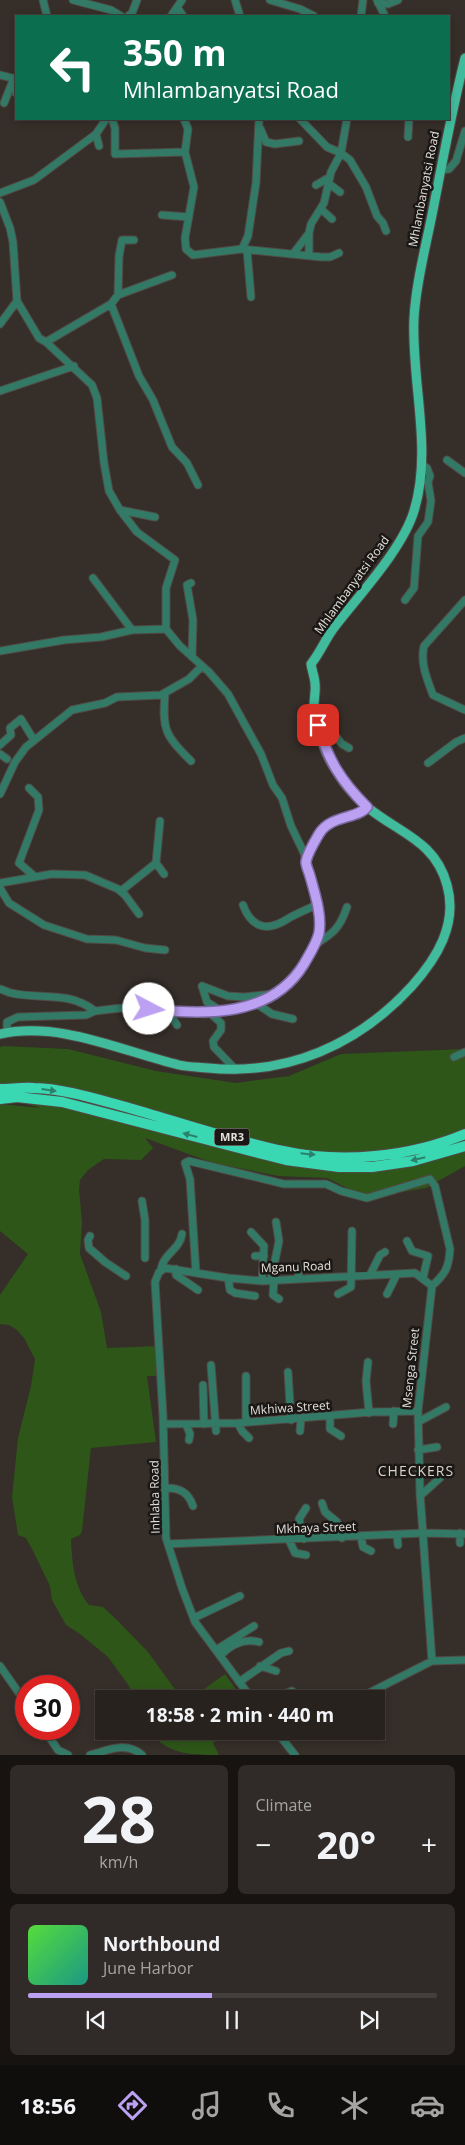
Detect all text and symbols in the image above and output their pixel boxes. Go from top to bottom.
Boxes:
text: 350 m [123,29,227,76]
icon: left [40,35,105,100]
text: Mhlambanyatsi Road [123,74,339,104]
street label: Mhlambanyatsi Road [404,129,443,248]
street label: Mhlambanyatsi Road [310,532,393,637]
pin [297,704,339,746]
icon: arrive [304,711,332,739]
position arrow [122,982,174,1034]
one-way arrow [41,1086,57,1094]
road number: MR3 [214,1128,250,1146]
one-way arrow [183,1131,198,1139]
one-way arrow [300,1150,316,1158]
one-way arrow [411,1155,426,1163]
street label: Mganu Road [260,1257,331,1276]
street label: Msenga Street [398,1327,423,1409]
street label: Mkhiwa Street [249,1396,331,1419]
street label: Inhlaba Road [145,1460,164,1534]
district label: CHECKERS [378,1461,454,1480]
street label: Mkhaya Street [275,1518,356,1537]
speed limit sign: 30 [15,1675,80,1740]
text: 18:58 · 2 min · 440 m [146,1702,334,1728]
text: 28 [82,1774,156,1862]
text: Climate [256,1794,312,1816]
text: 20° [316,1818,376,1870]
text: − [256,1825,272,1863]
text: + [421,1825,437,1863]
text: km/h [99,1851,138,1873]
text: Northbound [103,1931,220,1957]
text: June Harbor [103,1957,193,1979]
icon: previous [82,2006,110,2034]
icon: pause [218,2006,246,2034]
icon: next [355,2006,383,2034]
icon: directions [115,2088,150,2123]
icon: music [189,2088,224,2123]
icon: phone [263,2088,298,2123]
icon: climate [337,2088,372,2123]
icon: car [410,2088,445,2123]
text: 18:56 [19,2090,76,2120]

